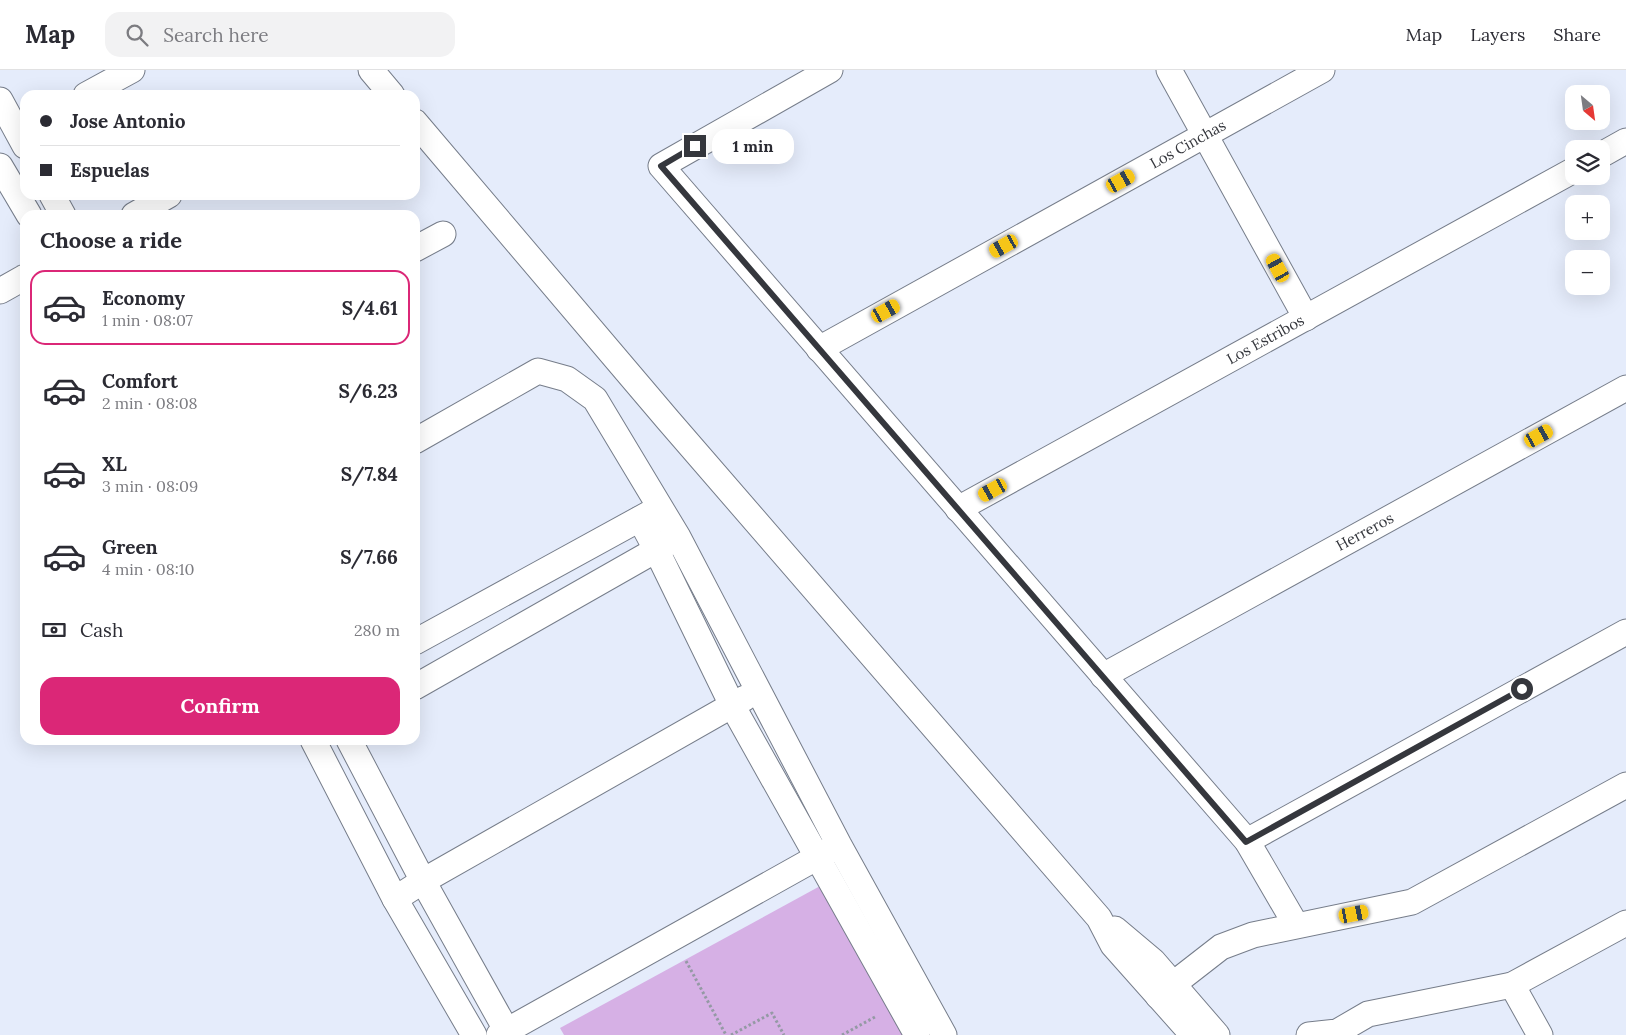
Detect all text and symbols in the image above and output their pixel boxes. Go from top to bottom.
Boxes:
search box [105,12,455,57]
text: Map [25,19,75,50]
icon: search [123,21,151,49]
text: Search here [163,23,269,47]
text: Map [1406,23,1442,46]
text: Layers [1470,23,1525,46]
text: Share [1553,23,1601,46]
north arrow [1565,85,1610,130]
map controls [1565,85,1610,295]
text: Jose Antonio [70,109,186,133]
street label: Los Cinchas [1147,115,1229,173]
callout: 1 min [712,128,795,164]
route end [684,135,706,157]
text: 1 min [733,136,773,156]
button: layers [1565,140,1610,185]
text: Espuelas [70,158,149,182]
car [1104,167,1137,195]
button: + [1565,195,1610,240]
text: Choose a ride [40,226,182,254]
car [987,232,1020,260]
button: − [1565,250,1610,295]
car [1264,251,1291,285]
icon: car [42,285,87,330]
text: Economy [102,286,185,310]
text: S/4.61 [342,296,398,320]
car [869,297,902,325]
text: 1 min · 08:07 [102,310,193,330]
street label: Los Estribos [1223,310,1307,368]
icon: car [42,368,87,413]
text: Comfort [102,369,178,393]
text: S/6.23 [338,379,398,403]
text: 2 min · 08:08 [102,393,198,413]
car [1522,422,1555,450]
icon: car [42,451,87,496]
text: XL [102,452,127,476]
text: S/7.84 [341,462,398,486]
text: 3 min · 08:09 [102,476,198,496]
car [976,476,1009,504]
street label: Herreros [1333,508,1397,555]
icon: car [42,534,87,579]
text: Green [102,535,158,559]
text: S/7.66 [340,545,398,569]
text: 4 min · 08:10 [102,559,195,579]
icon: cash [40,616,68,644]
text: Cash [80,618,123,642]
text: 280 m [354,620,400,640]
button: Confirm [40,677,400,735]
route start [1511,678,1533,700]
car [1337,904,1370,924]

